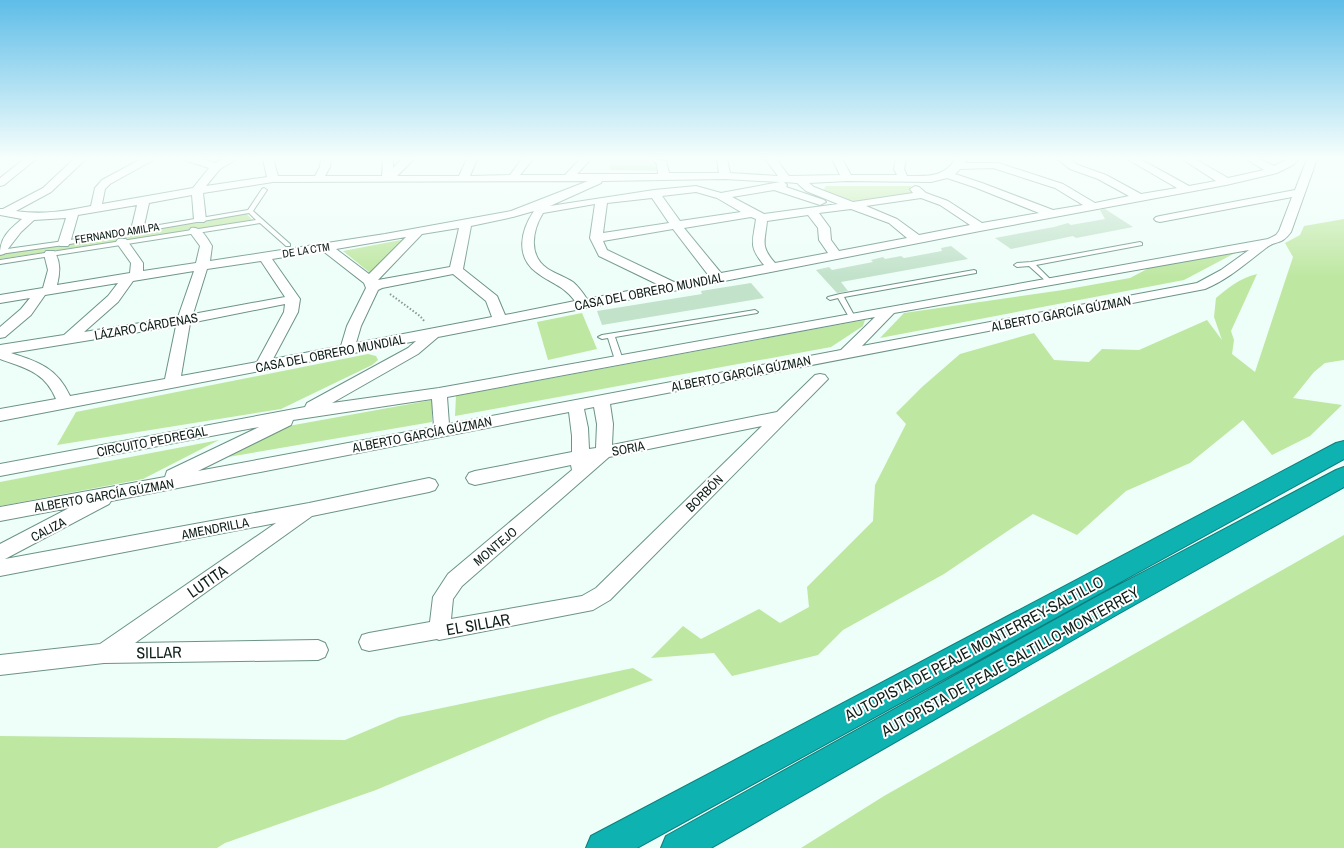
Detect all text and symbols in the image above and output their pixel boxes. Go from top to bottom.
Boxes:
street label: FERNANDO AMILPA [74,219,161,247]
street label: DE LA CTM [281,239,331,261]
street label: CASA DEL OBRERO MUNDIAL [573,269,725,314]
street label: ALBERTO GARCÍA GÚZMAN [989,292,1132,336]
street label: LÁZARO CÁRDENAS [93,309,199,344]
street label: CASA DEL OBRERO MUNDIAL [254,331,406,376]
street label: ALBERTO GARCÍA GÚZMAN [669,352,812,396]
street label: ALBERTO GARCÍA GÚZMAN [350,413,493,457]
street label: CIRCUITO PEDREGAL [95,422,209,461]
street label: SORIA [610,437,647,460]
street label: BORBÓN [682,471,727,516]
street label: ALBERTO GARCÍA GÚZMAN [32,475,175,516]
street label: CALIZA [28,513,70,545]
street label: AMENDRILLA [179,513,251,544]
street label: MONTEJO [470,523,521,570]
street label: LUTITA [183,559,232,603]
street label: AUTOPISTA DE PEAJE MONTERREY-SALTILLO [840,570,1107,726]
street label: AUTOPISTA DE PEAJE SALTILLO-MONTERREY [876,581,1143,742]
street label: EL SILLAR [444,607,512,640]
street label: SILLAR [136,641,182,663]

